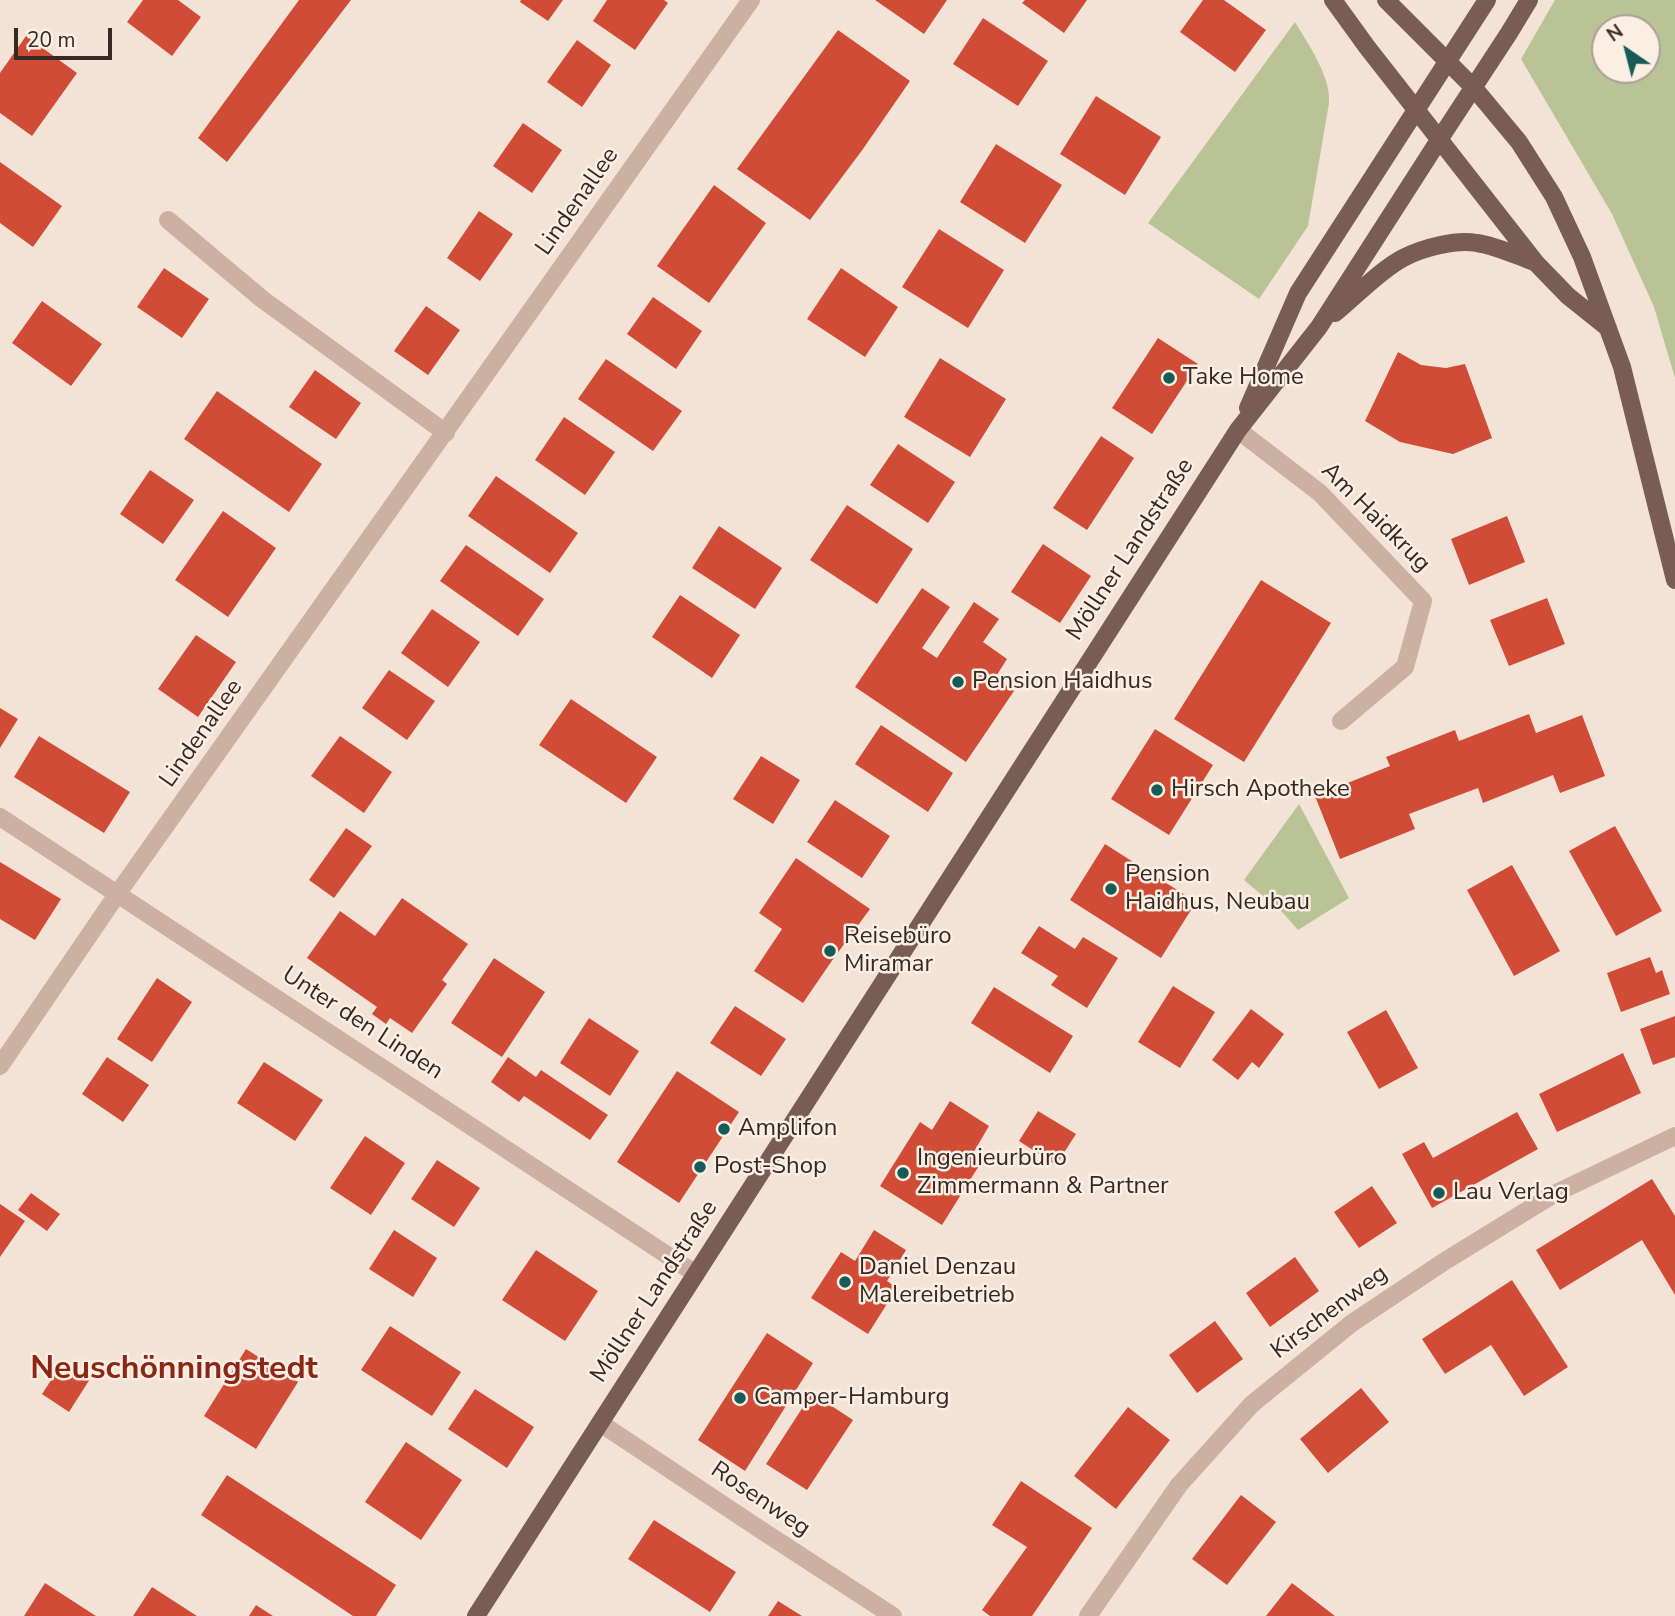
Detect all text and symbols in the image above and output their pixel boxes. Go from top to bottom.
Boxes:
scale bar [18,14,116,58]
north arrow [1591,14,1661,84]
text: N [1602,19,1628,48]
text: 20 m [27,26,76,54]
street label: Lindenallee [530,143,626,261]
place label: Take Home [1183,364,1304,392]
marker: Take Home [1161,370,1177,386]
street label: Möllner Landstraße [1061,454,1201,646]
street label: Am Haidkrug [1314,457,1436,579]
place label: Pension Haidhus [972,668,1152,696]
marker: Pension Haidhus [950,674,966,690]
street label: Lindenallee [154,675,250,793]
place label: Hirsch Apotheke [1171,776,1350,804]
marker: Hirsch Apotheke [1149,782,1165,798]
place label: Pension Haidhus, Neubau [1125,861,1310,917]
marker: Pension Haidhus, Neubau [1103,881,1119,897]
place label: Reisebüro Miramar [844,923,952,979]
marker: Reisebüro Miramar [822,943,838,959]
street label: Unter den Linden [276,961,448,1087]
place label: Amplifon [738,1115,837,1143]
marker: Amplifon [716,1121,732,1137]
place label: Ingenieurbüro Zimmermann & Partner [917,1145,1169,1201]
place label: Post-Shop [714,1153,827,1181]
marker: Post-Shop [692,1159,708,1175]
marker: Ingenieurbüro Zimmermann & Partner [895,1165,911,1181]
place label: Lau Verlag [1453,1179,1569,1207]
marker: Lau Verlag [1431,1185,1447,1201]
street label: Möllner Landstraße [585,1196,725,1388]
place label: Daniel Denzau Malereibetrieb [859,1254,1016,1310]
street label: Kirschenweg [1266,1260,1394,1366]
marker: Daniel Denzau Malereibetrieb [837,1274,853,1290]
district label: Neuschönningstedt [30,1351,318,1389]
place label: Camper-Hamburg [754,1384,949,1412]
marker: Camper-Hamburg [732,1390,748,1406]
street label: Rosenweg [705,1456,815,1544]

